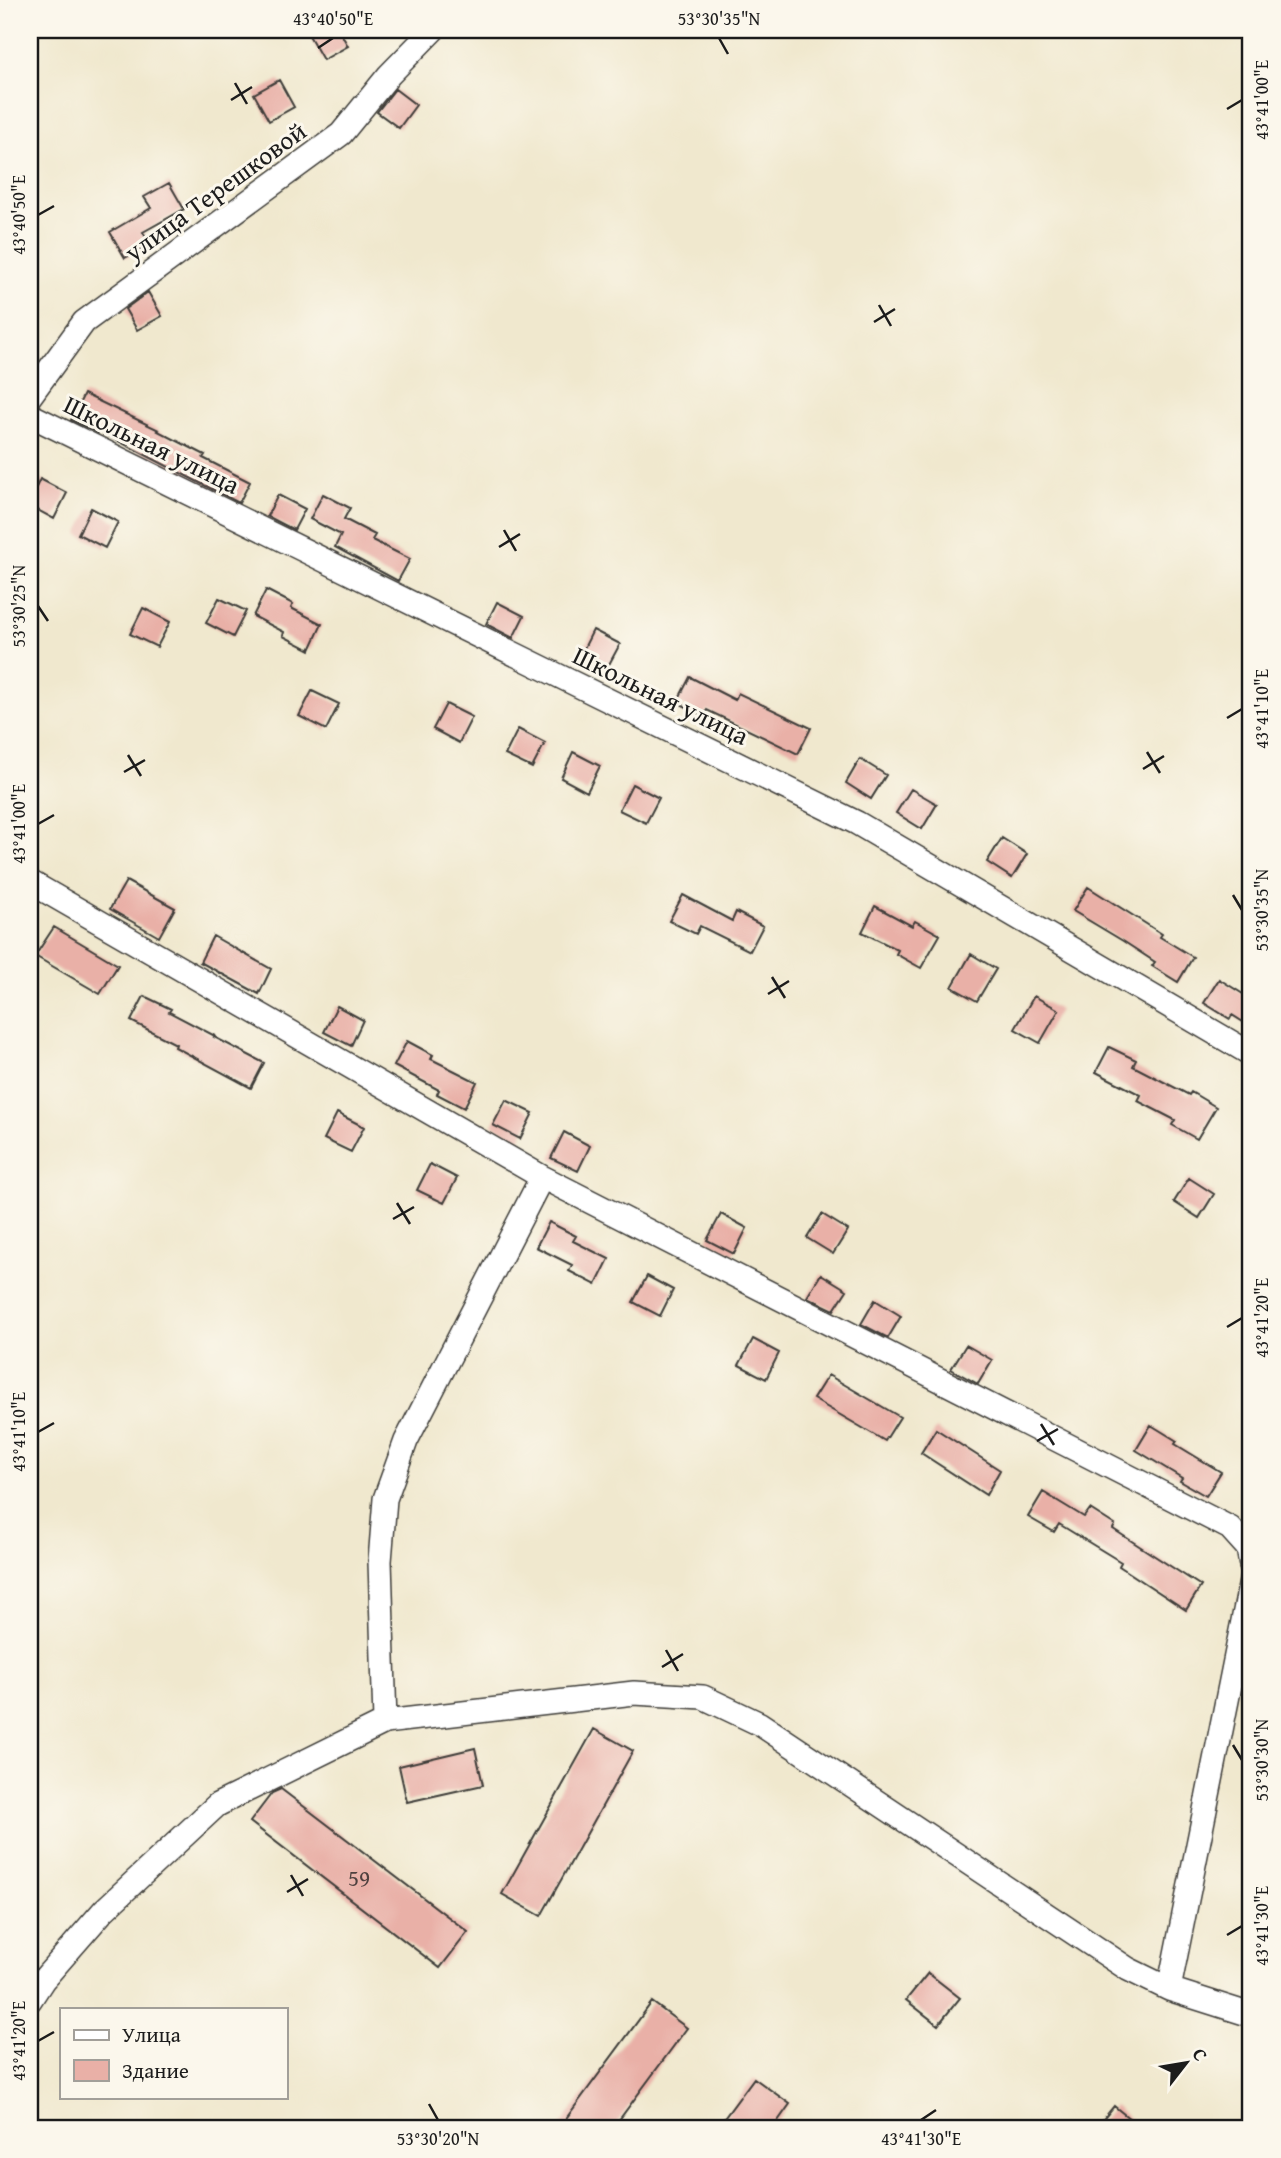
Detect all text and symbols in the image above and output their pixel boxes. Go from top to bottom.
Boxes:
text: 43°40'50"E [293,5,373,32]
text: 53°30'35"N [678,5,761,32]
text: 43°41'00"E [1248,60,1275,140]
street label: улица Терешковой [115,111,314,271]
text: 43°40'50"E [5,175,32,255]
street label: Школьная улица [57,384,247,504]
text: 53°30'25"N [5,564,32,647]
street label: Школьная улица [566,635,756,755]
text: 43°41'10"E [1248,669,1275,749]
text: 43°41'00"E [5,784,32,864]
text: 53°30'35"N [1248,868,1275,951]
text: 43°41'20"E [1248,1278,1275,1358]
text: 43°41'10"E [5,1392,32,1472]
text: 53°30'30"N [1248,1718,1275,1801]
house number: 59 [348,1861,370,1894]
text: 43°41'30"E [1248,1886,1275,1966]
text: 43°41'20"E [5,2001,32,2081]
legend [60,2008,287,2098]
text: Улица [122,2019,181,2050]
north arrow [1152,2028,1222,2098]
text: С [1186,2042,1215,2066]
text: Здание [122,2055,189,2086]
text: 53°30'20"N [397,2125,480,2152]
text: 43°41'30"E [881,2125,961,2152]

